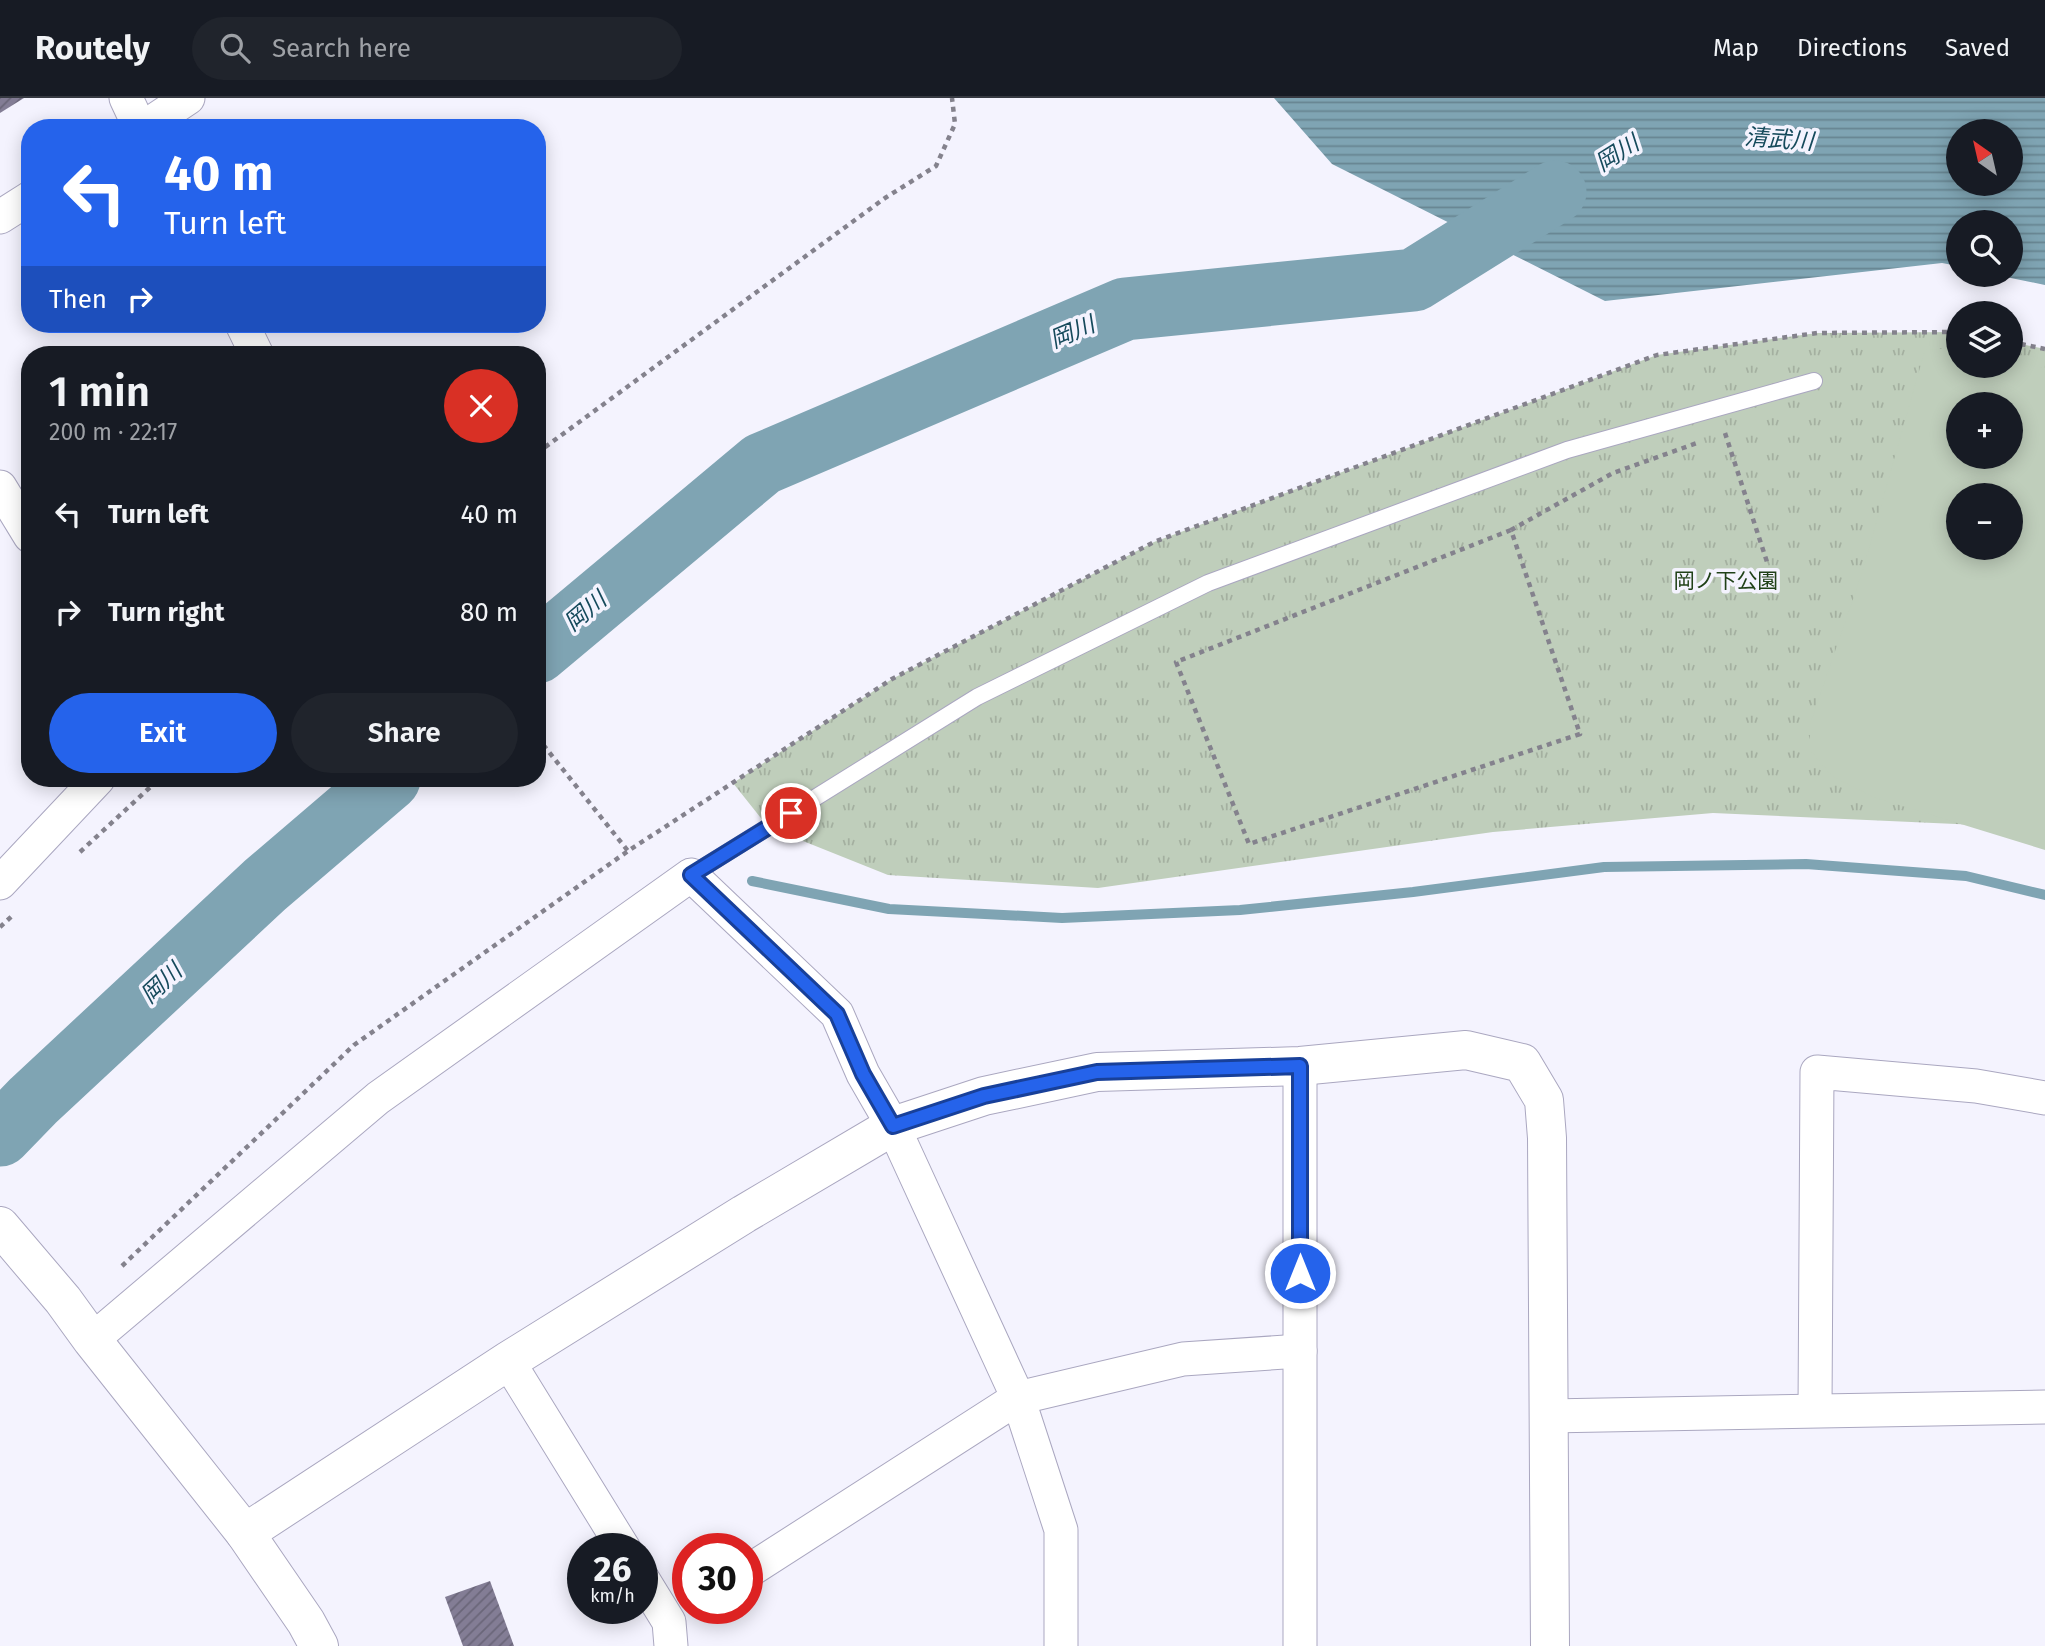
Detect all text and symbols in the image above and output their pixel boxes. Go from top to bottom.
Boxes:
search box [192,17,682,80]
text: Routely [35,28,150,68]
icon: search [216,29,254,67]
text: Search here [272,33,411,64]
text: Map [1713,34,1759,62]
text: Directions [1797,34,1907,62]
text: Saved [1945,34,2010,62]
north arrow [1946,119,2023,196]
map controls [1946,119,2023,560]
water label: 清武川 [1744,123,1817,156]
water label: 岡川 [1590,127,1646,177]
text: 40 m [164,144,273,203]
icon: left [49,147,140,238]
text: Turn left [164,204,286,242]
button: search [1946,210,2023,287]
icon: right [121,280,159,318]
text: Then [49,284,107,315]
button: layers [1946,301,2023,378]
water label: 岡川 [1045,309,1101,354]
text: 1 min [49,367,150,417]
button: close [444,369,518,443]
button: + [1946,392,2023,469]
text: 200 m · 22:17 [49,418,177,446]
button: − [1946,483,2023,560]
icon: left [49,495,87,533]
text: Turn left [108,499,209,530]
text: 40 m [460,499,518,530]
park label: 岡ノ下公園 [1674,568,1779,594]
water label: 岡川 [558,584,614,637]
icon: right [49,593,87,631]
text: Turn right [108,597,225,628]
text: 80 m [460,597,518,628]
button: Exit [49,693,277,773]
button: Share [291,693,518,773]
pin [761,783,821,843]
icon: arrive [772,794,810,832]
water label: 岡川 [135,955,190,1009]
position arrow [1263,1236,1337,1310]
speed limit sign: 30 [672,1533,763,1624]
text: 26 [594,1548,631,1590]
text: km/h [590,1585,635,1607]

